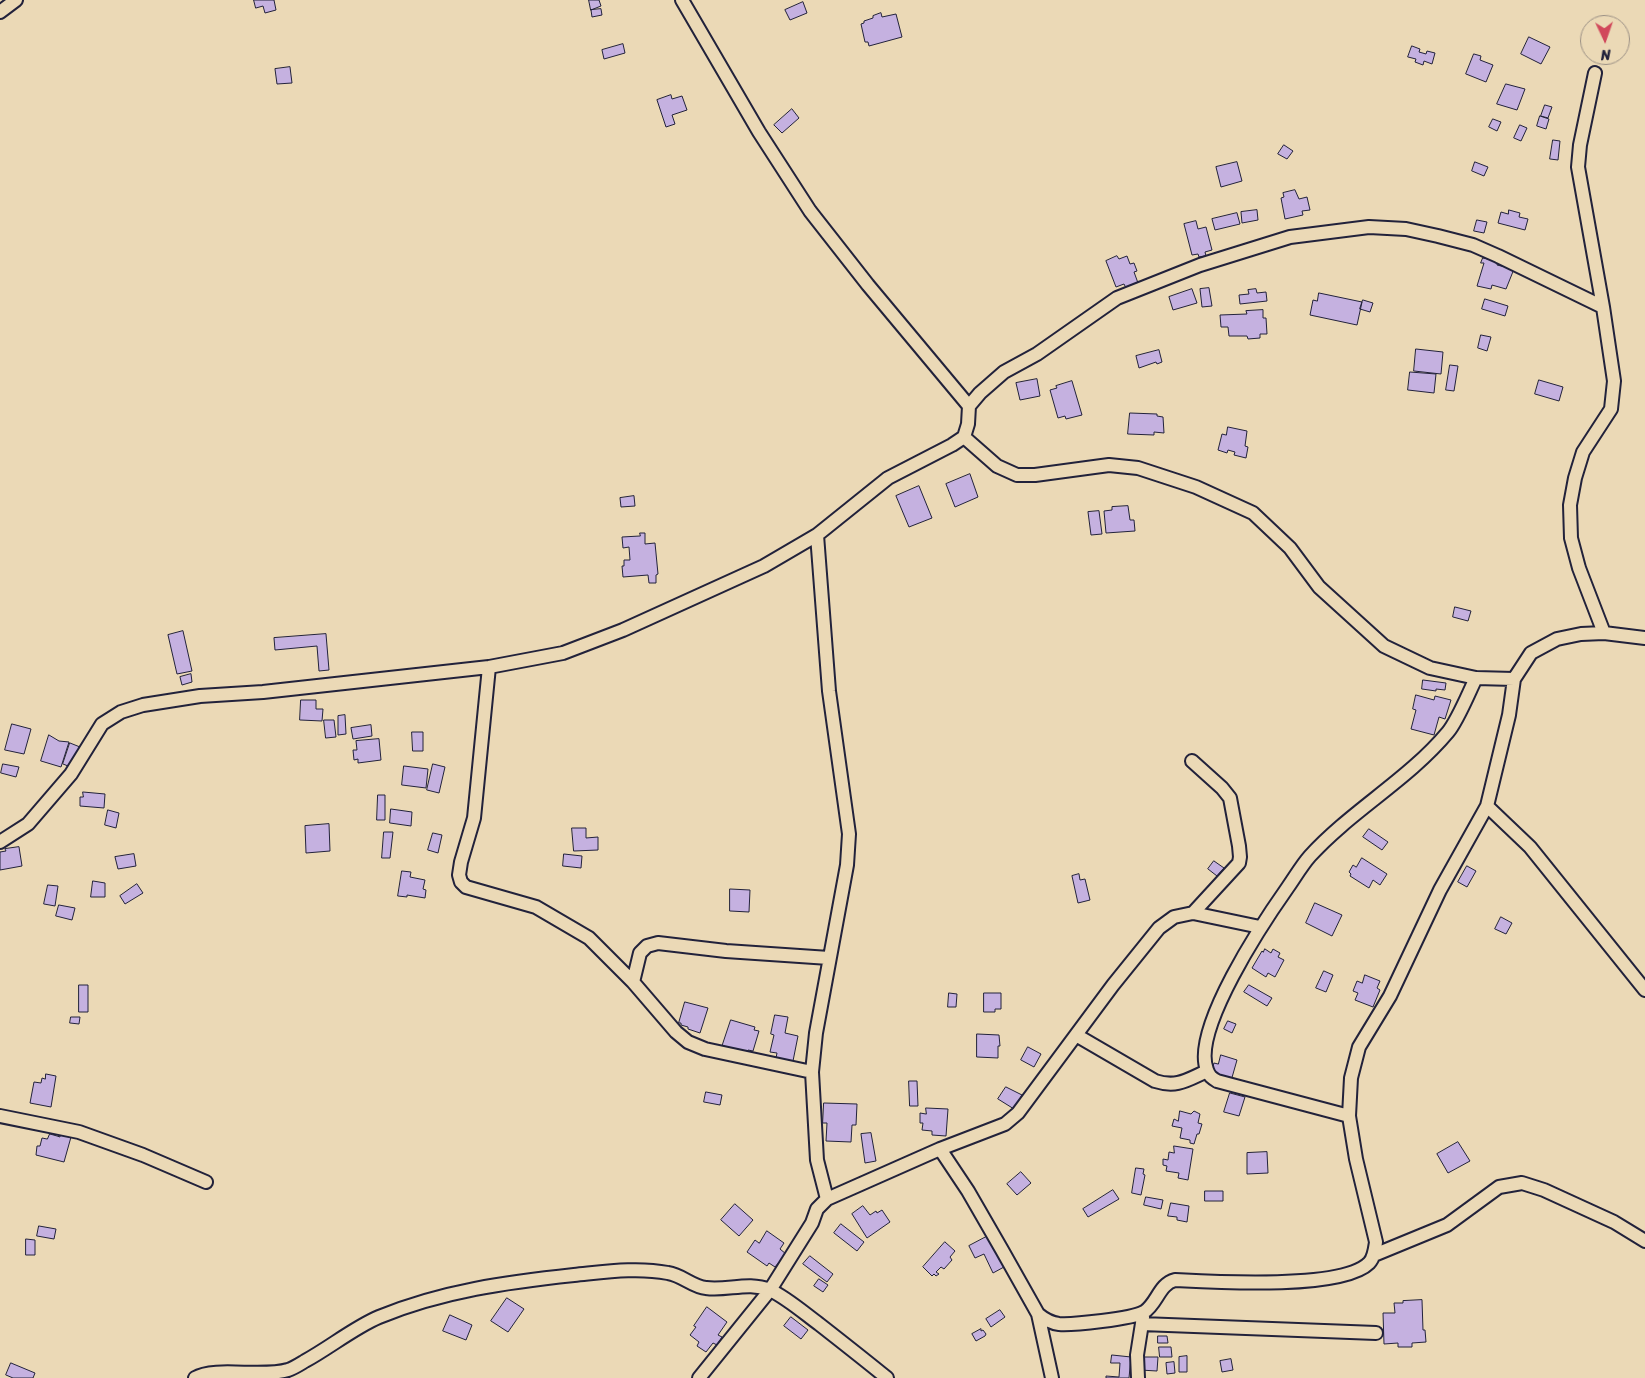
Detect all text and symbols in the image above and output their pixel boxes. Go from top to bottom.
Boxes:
north arrow [1580,15,1630,65]
text: N [1600,42,1611,67]

